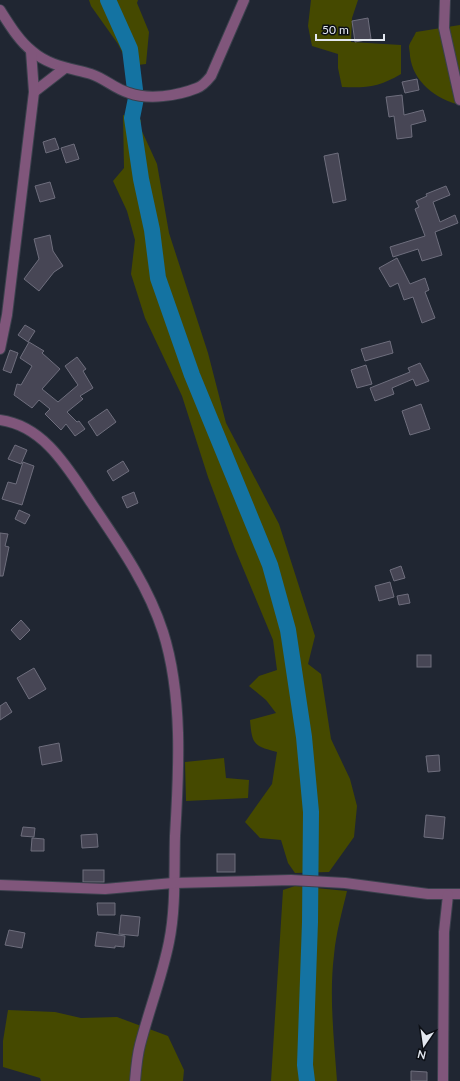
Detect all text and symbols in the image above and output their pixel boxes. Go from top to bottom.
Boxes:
scale bar [316,16,384,42]
text: 50 m [322,22,349,37]
north arrow [404,1025,444,1065]
text: N [416,1048,427,1063]

